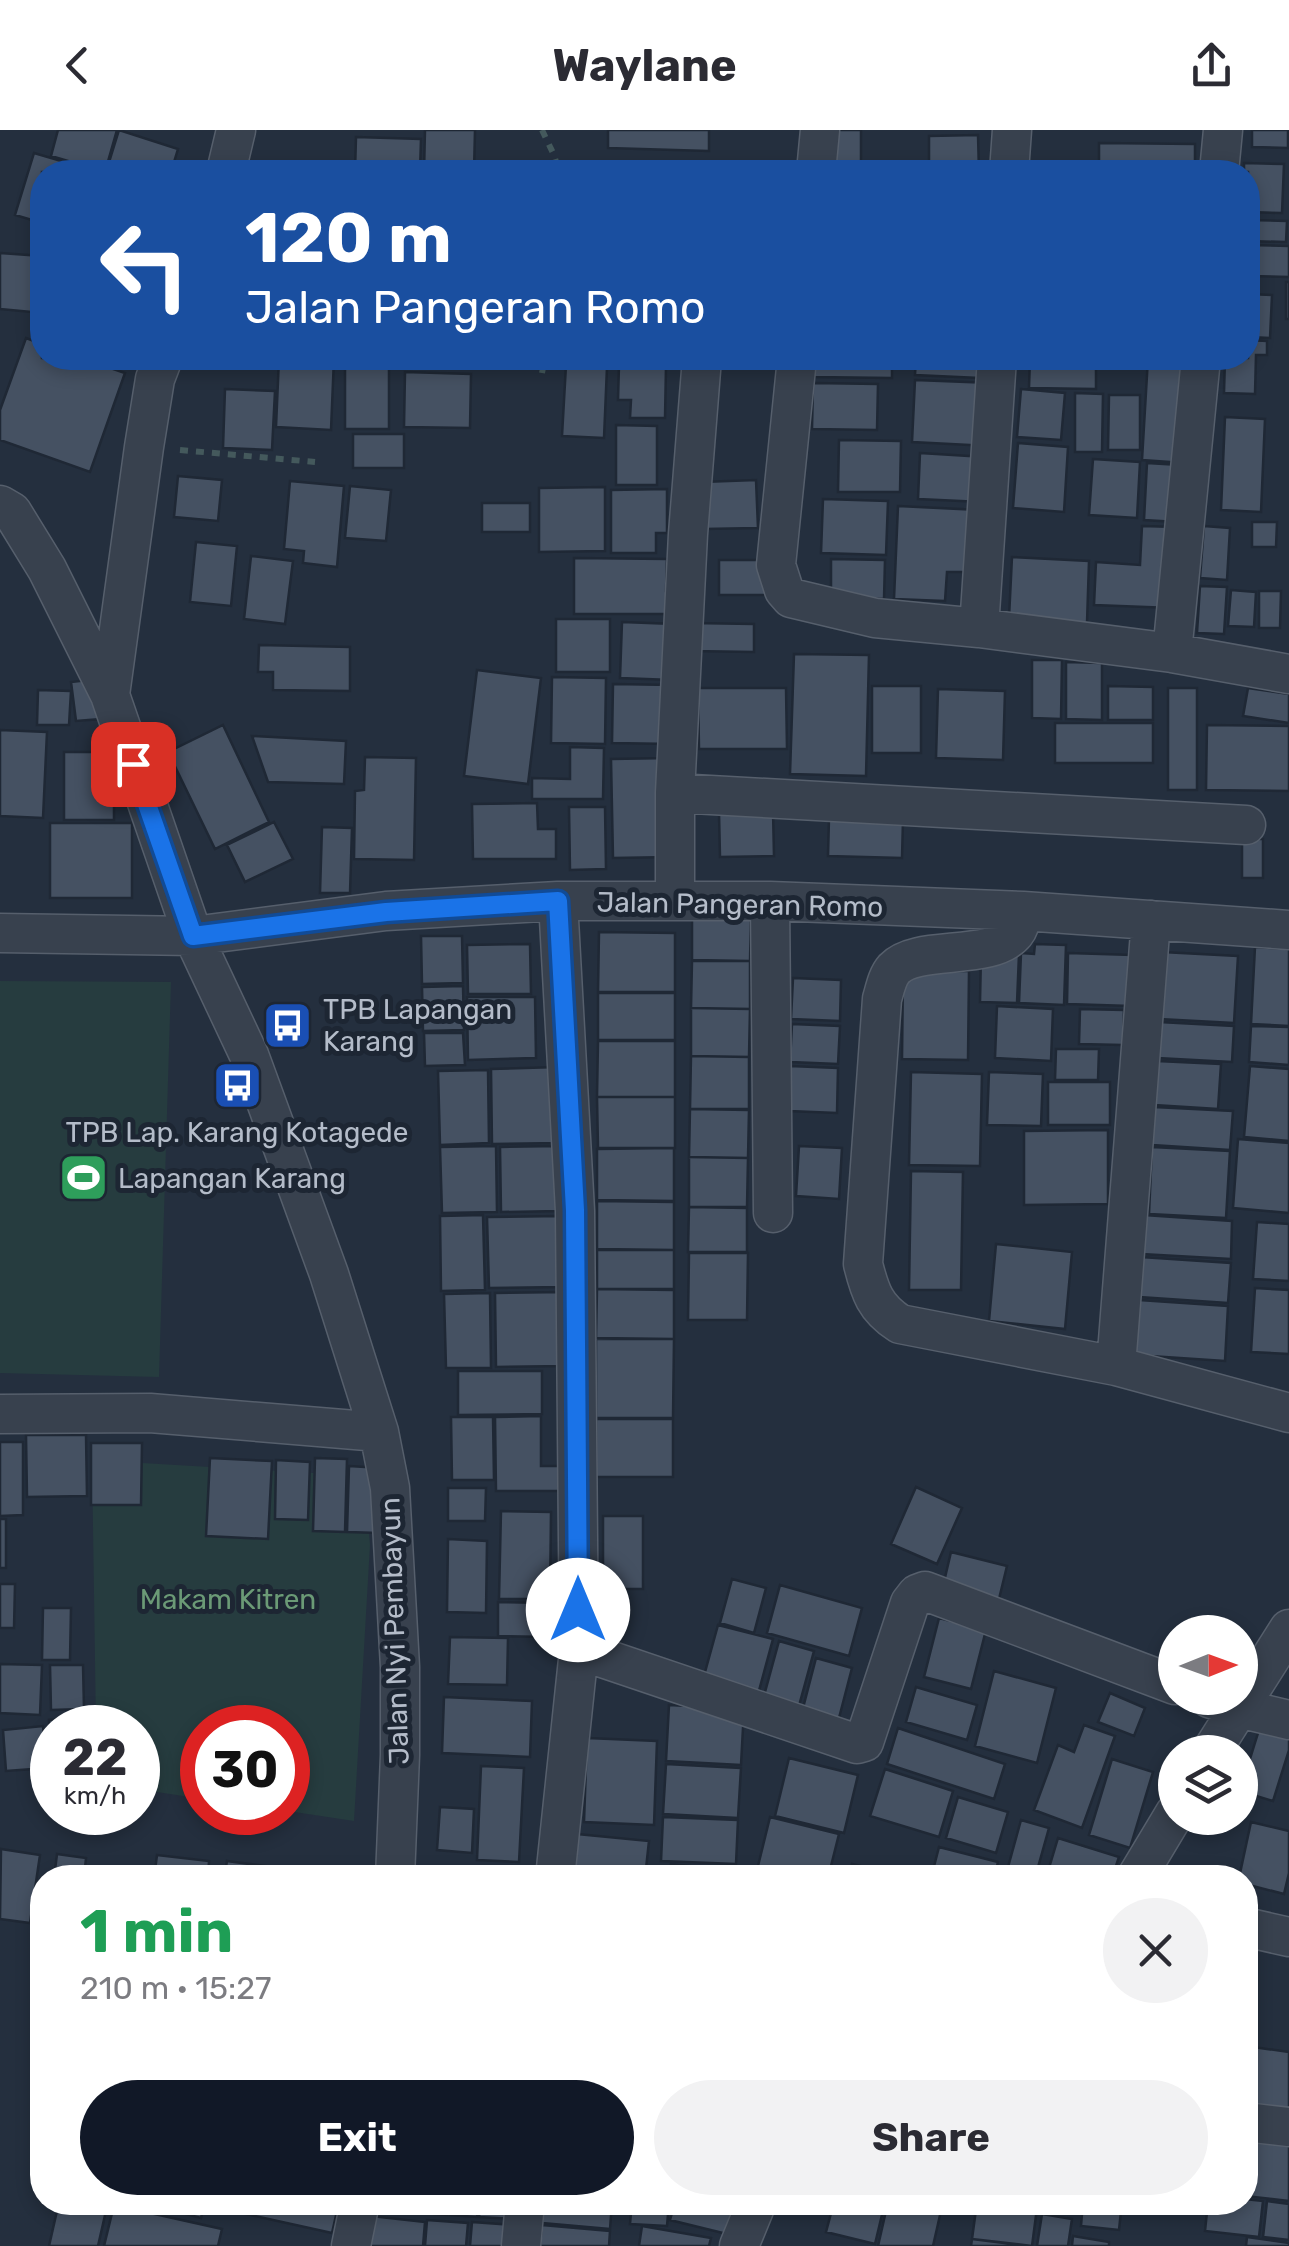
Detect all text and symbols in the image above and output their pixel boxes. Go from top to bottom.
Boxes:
icon: back [50,38,105,93]
icon: share [1184,38,1239,93]
text: Waylane [552,39,737,92]
text: 120 m [245,197,452,280]
icon: left [80,200,210,330]
text: Jalan Pangeran Romo [245,281,706,334]
pin [91,722,176,807]
icon: arrive [106,737,161,792]
street label: Jalan Pangeran Romo [596,886,884,923]
place label: TPB Lapangan Karang [323,993,512,1058]
bus stop icon: TPB Lapangan Karang [262,999,314,1051]
bus stop icon: TPB Lap. Karang Kotagede [211,1059,263,1111]
place label: TPB Lap. Karang Kotagede [66,1116,408,1149]
sports icon: Lapangan Karang [57,1152,109,1204]
place label: Lapangan Karang [118,1162,346,1195]
street label: Jalan Nyi Pembayun [373,1497,416,1765]
position arrow [526,1558,630,1662]
park label: Makam Kitren [140,1583,316,1616]
north arrow [1158,1615,1258,1715]
map controls [1158,1615,1258,1835]
speed limit sign: 30 [180,1705,310,1835]
text: 22 [63,1728,128,1788]
button: layers [1158,1735,1258,1835]
text: km/h [64,1781,126,1810]
text: 1 min [80,1896,233,1967]
button: close [1103,1898,1208,2003]
text: 210 m · 15:27 [80,1969,271,2007]
button: Exit [80,2080,634,2195]
button: Share [654,2080,1208,2195]

